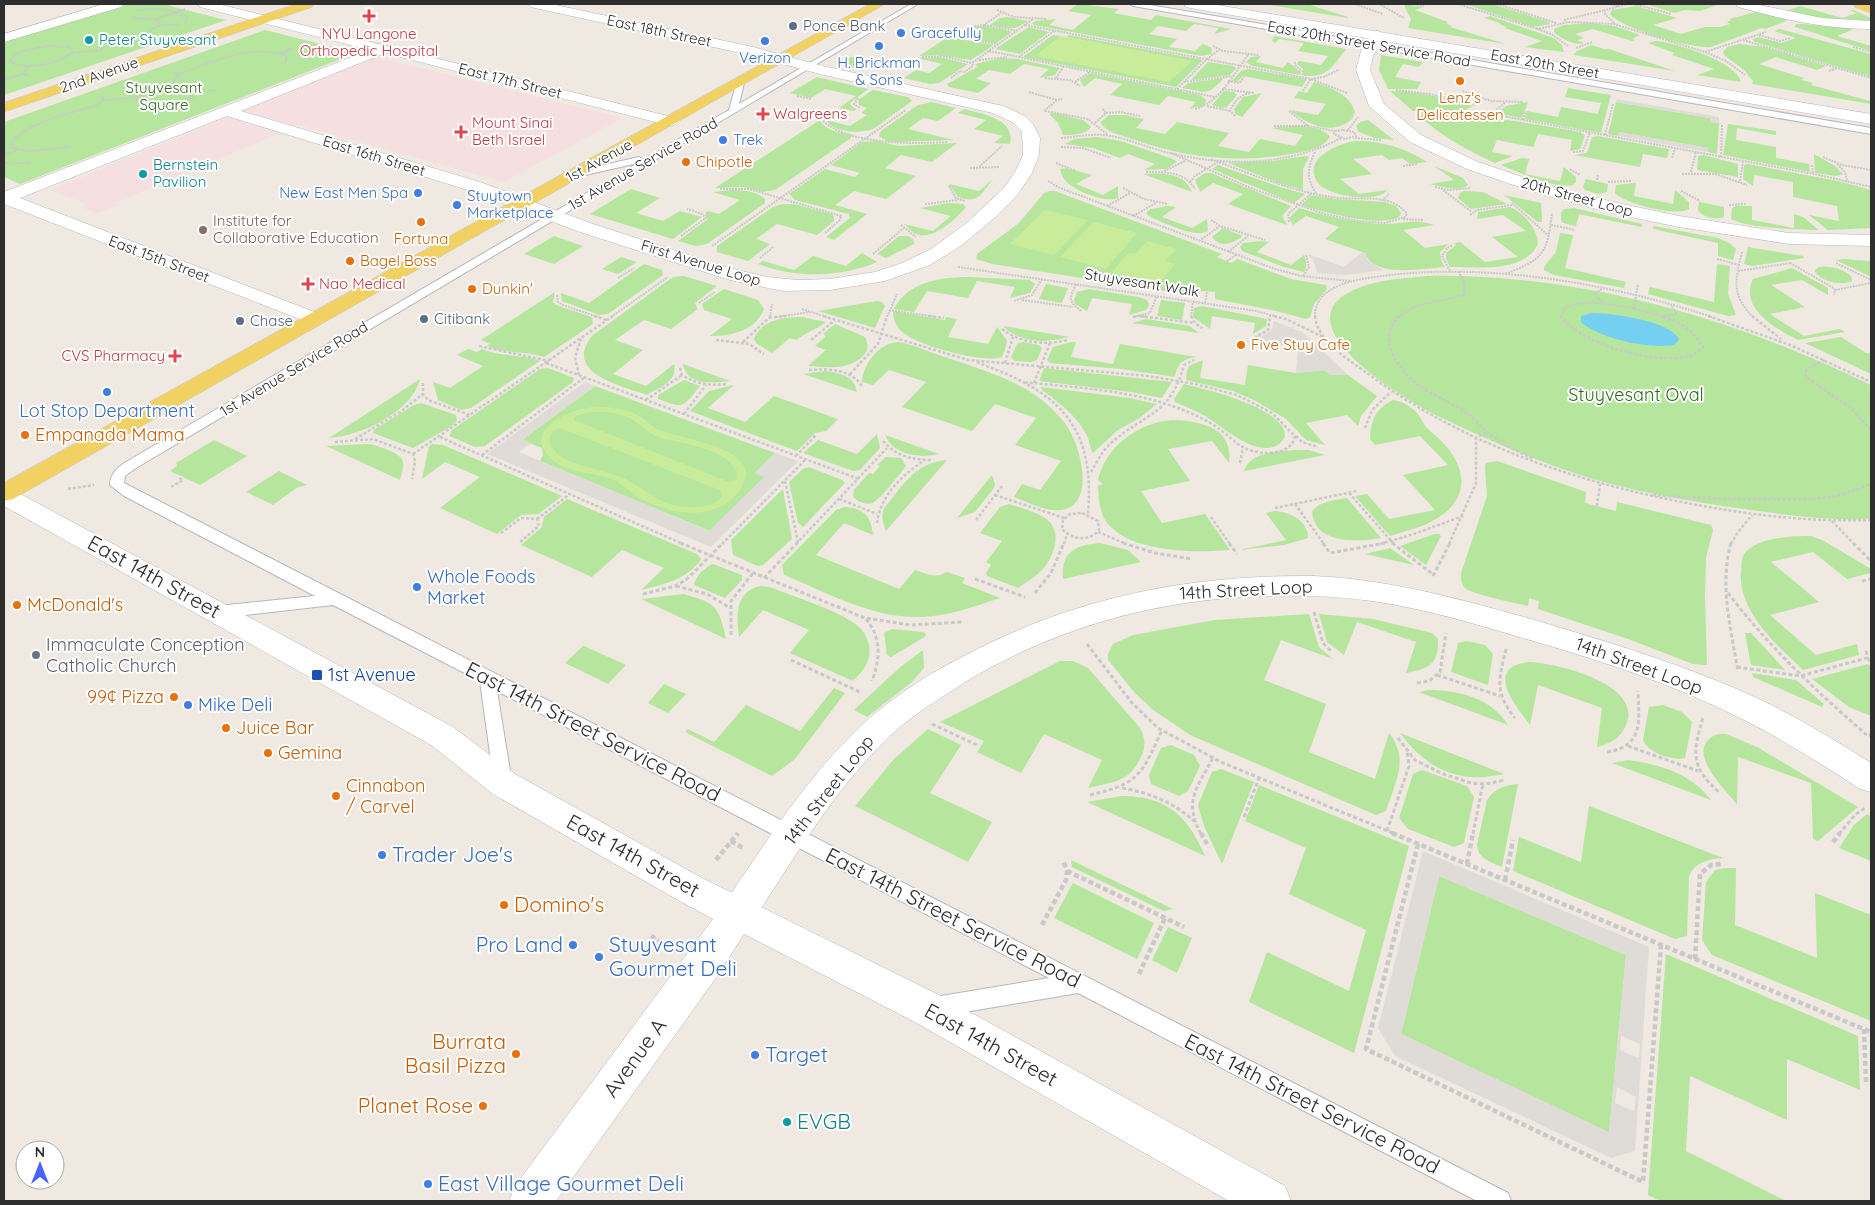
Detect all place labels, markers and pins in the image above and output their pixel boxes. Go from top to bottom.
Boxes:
marker: NYU Langone Orthopedic Hospital [362,9,376,23]
place label: Ponce Bank [803,16,885,35]
marker: Ponce Bank [787,20,799,32]
place label: Gracefully [911,23,982,42]
place label: NYU Langone Orthopedic Hospital [300,24,438,60]
marker: Gracefully [895,27,907,39]
place label: Peter Stuyvesant [99,30,217,49]
marker: Peter Stuyvesant [83,34,95,46]
marker: Verizon [759,35,771,47]
marker: H. Brickman & Sons [873,40,885,52]
place label: Verizon [739,48,791,67]
place label: H. Brickman & Sons [837,53,921,89]
marker: Lenz's Delicatessen [1454,75,1466,87]
place label: Lenz's Delicatessen [1416,88,1504,124]
place label: Walgreens [773,104,847,123]
marker: Walgreens [757,108,769,120]
place label: Mount Sinai Beth Israel [472,113,552,149]
marker: Mount Sinai Beth Israel [454,125,468,139]
place label: Trek [733,130,763,149]
marker: Trek [717,134,729,146]
place label: Chipotle [696,152,753,171]
place label: Bernstein Pavilion [153,155,218,191]
marker: Chipotle [680,156,692,168]
marker: Bernstein Pavilion [137,168,149,180]
place label: New East Men Spa [279,183,408,202]
place label: Stuytown Marketplace [467,186,553,222]
marker: New East Men Spa [412,187,424,199]
marker: Stuytown Marketplace [451,199,463,211]
place label: Institute for Collaborative Education [213,211,379,247]
marker: Fortuna [415,216,427,228]
marker: Institute for Collaborative Education [197,224,209,236]
place label: Fortuna [394,229,448,248]
place label: Bagel Boss [360,251,437,270]
marker: Bagel Boss [344,255,356,267]
place label: Nao Medical [319,274,406,293]
marker: Nao Medical [301,277,315,291]
place label: Dunkin' [482,279,533,298]
marker: Dunkin' [466,283,478,295]
place label: Citibank [434,309,490,328]
place label: Chase [250,311,293,330]
marker: Citibank [418,313,430,325]
marker: Chase [234,315,246,327]
place label: Five Stuy Cafe [1251,335,1350,354]
marker: Five Stuy Cafe [1235,339,1247,351]
place label: CVS Pharmacy [61,346,165,365]
marker: CVS Pharmacy [169,350,181,362]
marker: Lot Stop Department [101,386,113,398]
place label: Lot Stop Department [19,399,195,422]
place label: Empanada Mama [35,423,185,446]
marker: Empanada Mama [19,429,31,441]
place label: Whole Foods Market [427,565,536,609]
marker: Whole Foods Market [411,581,423,593]
place label: McDonald's [27,593,123,616]
marker: McDonald's [11,599,23,611]
place label: Immaculate Conception Catholic Church [46,633,245,677]
marker: Immaculate Conception Catholic Church [30,649,42,661]
place label: 1st Avenue [328,663,416,686]
marker: 1st Avenue [310,668,324,682]
place label: 99¢ Pizza [87,685,164,708]
marker: 99¢ Pizza [168,691,180,703]
place label: Mike Deli [198,693,272,716]
marker: Mike Deli [182,699,194,711]
place label: Juice Bar [236,716,314,739]
marker: Juice Bar [220,722,232,734]
place label: Gemina [278,741,342,764]
marker: Gemina [262,747,274,759]
place label: Cinnabon / Carvel [346,774,426,818]
marker: Cinnabon / Carvel [330,790,342,802]
place label: Trader Joe's [392,841,513,867]
marker: Trader Joe's [376,849,388,861]
place label: Domino's [514,891,604,917]
marker: Domino's [498,899,510,911]
place label: Pro Land [476,931,563,957]
place label: Stuyvesant Gourmet Deli [609,931,737,981]
marker: Pro Land [567,939,579,951]
marker: Stuyvesant Gourmet Deli [593,951,605,963]
place label: Burrata Basil Pizza [405,1028,506,1078]
place label: Target [765,1041,828,1067]
marker: Burrata Basil Pizza [510,1048,522,1060]
marker: Target [749,1049,761,1061]
place label: Planet Rose [358,1092,473,1118]
marker: Planet Rose [477,1100,489,1112]
place label: EVGB [797,1108,851,1134]
marker: EVGB [781,1116,793,1128]
place label: East Village Gourmet Deli [438,1170,684,1196]
marker: East Village Gourmet Deli [422,1178,434,1190]

